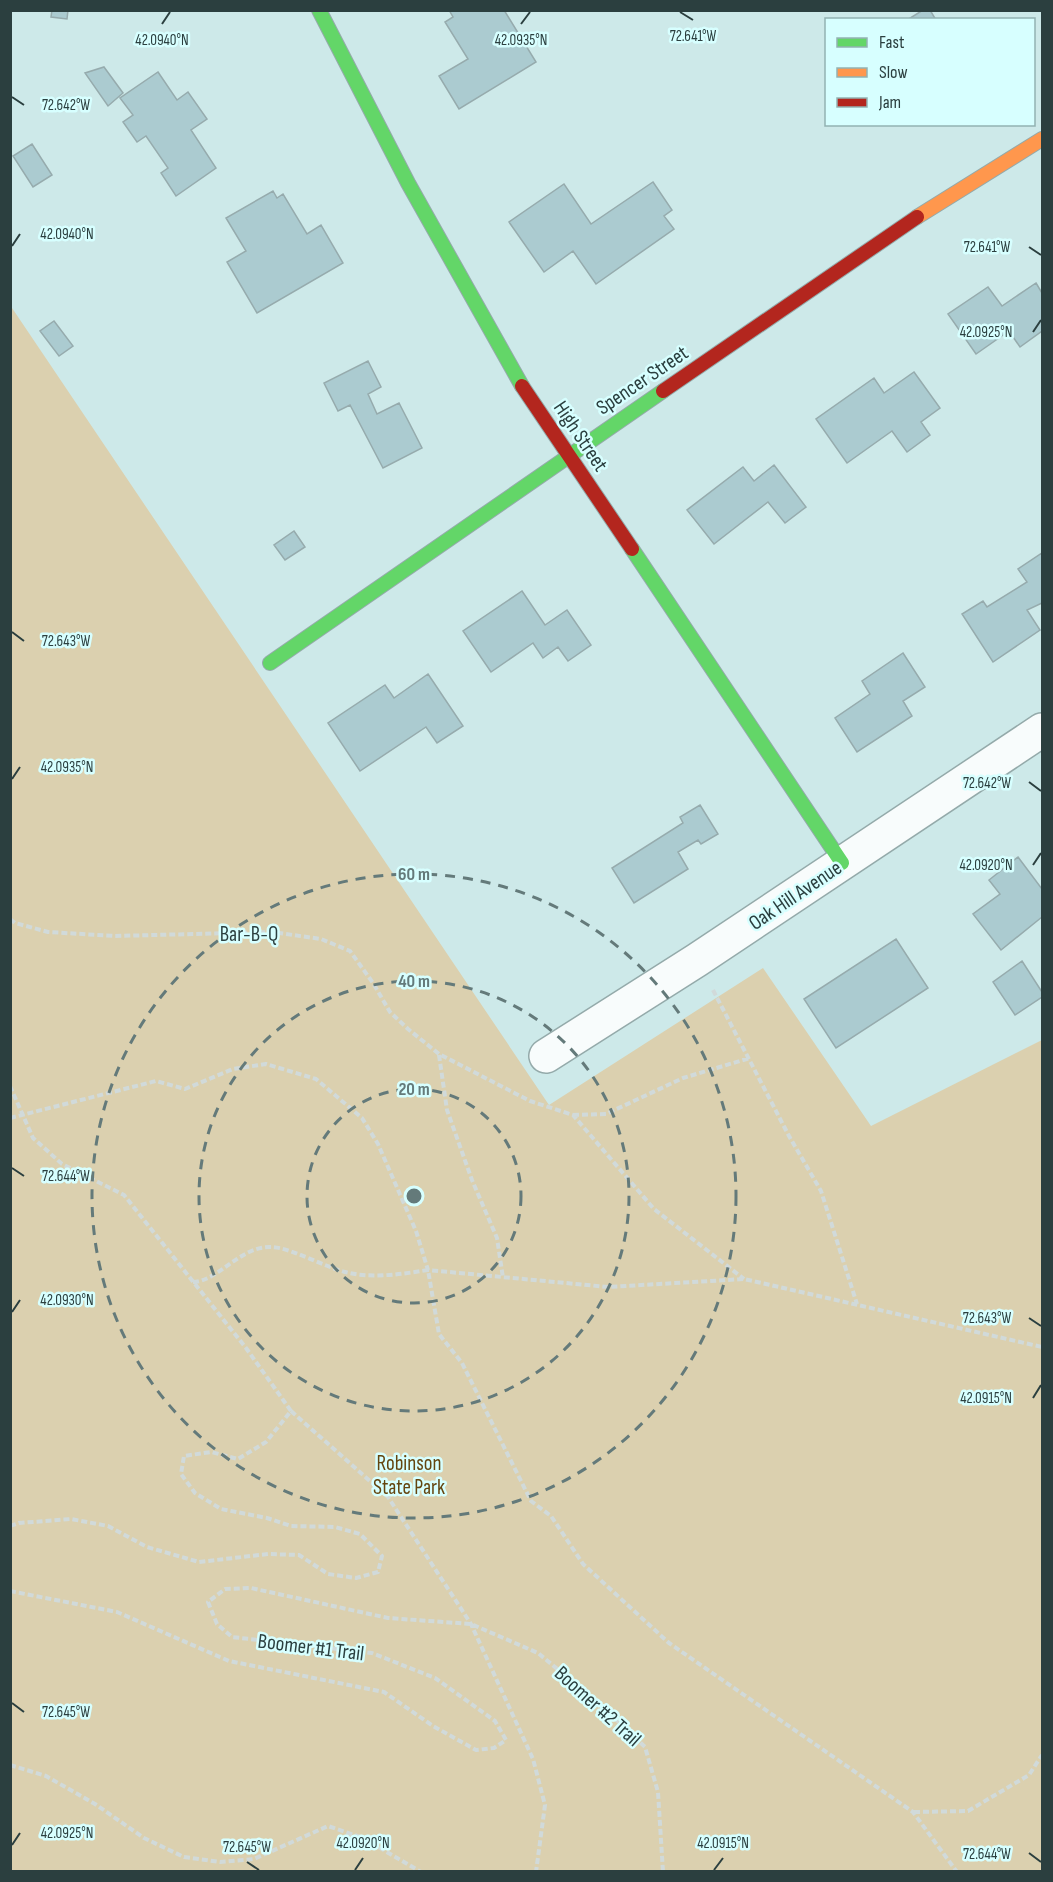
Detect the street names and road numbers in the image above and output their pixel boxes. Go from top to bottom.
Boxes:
street label: Spencer Street [592,341,693,420]
street label: High Street [548,396,613,476]
street label: Oak Hill Avenue [744,855,846,936]
street label: Bar-B-Q [220,922,278,947]
street label: Boomer #1 Trail [256,1629,366,1666]
street label: Boomer #2 Trail [549,1661,646,1752]

